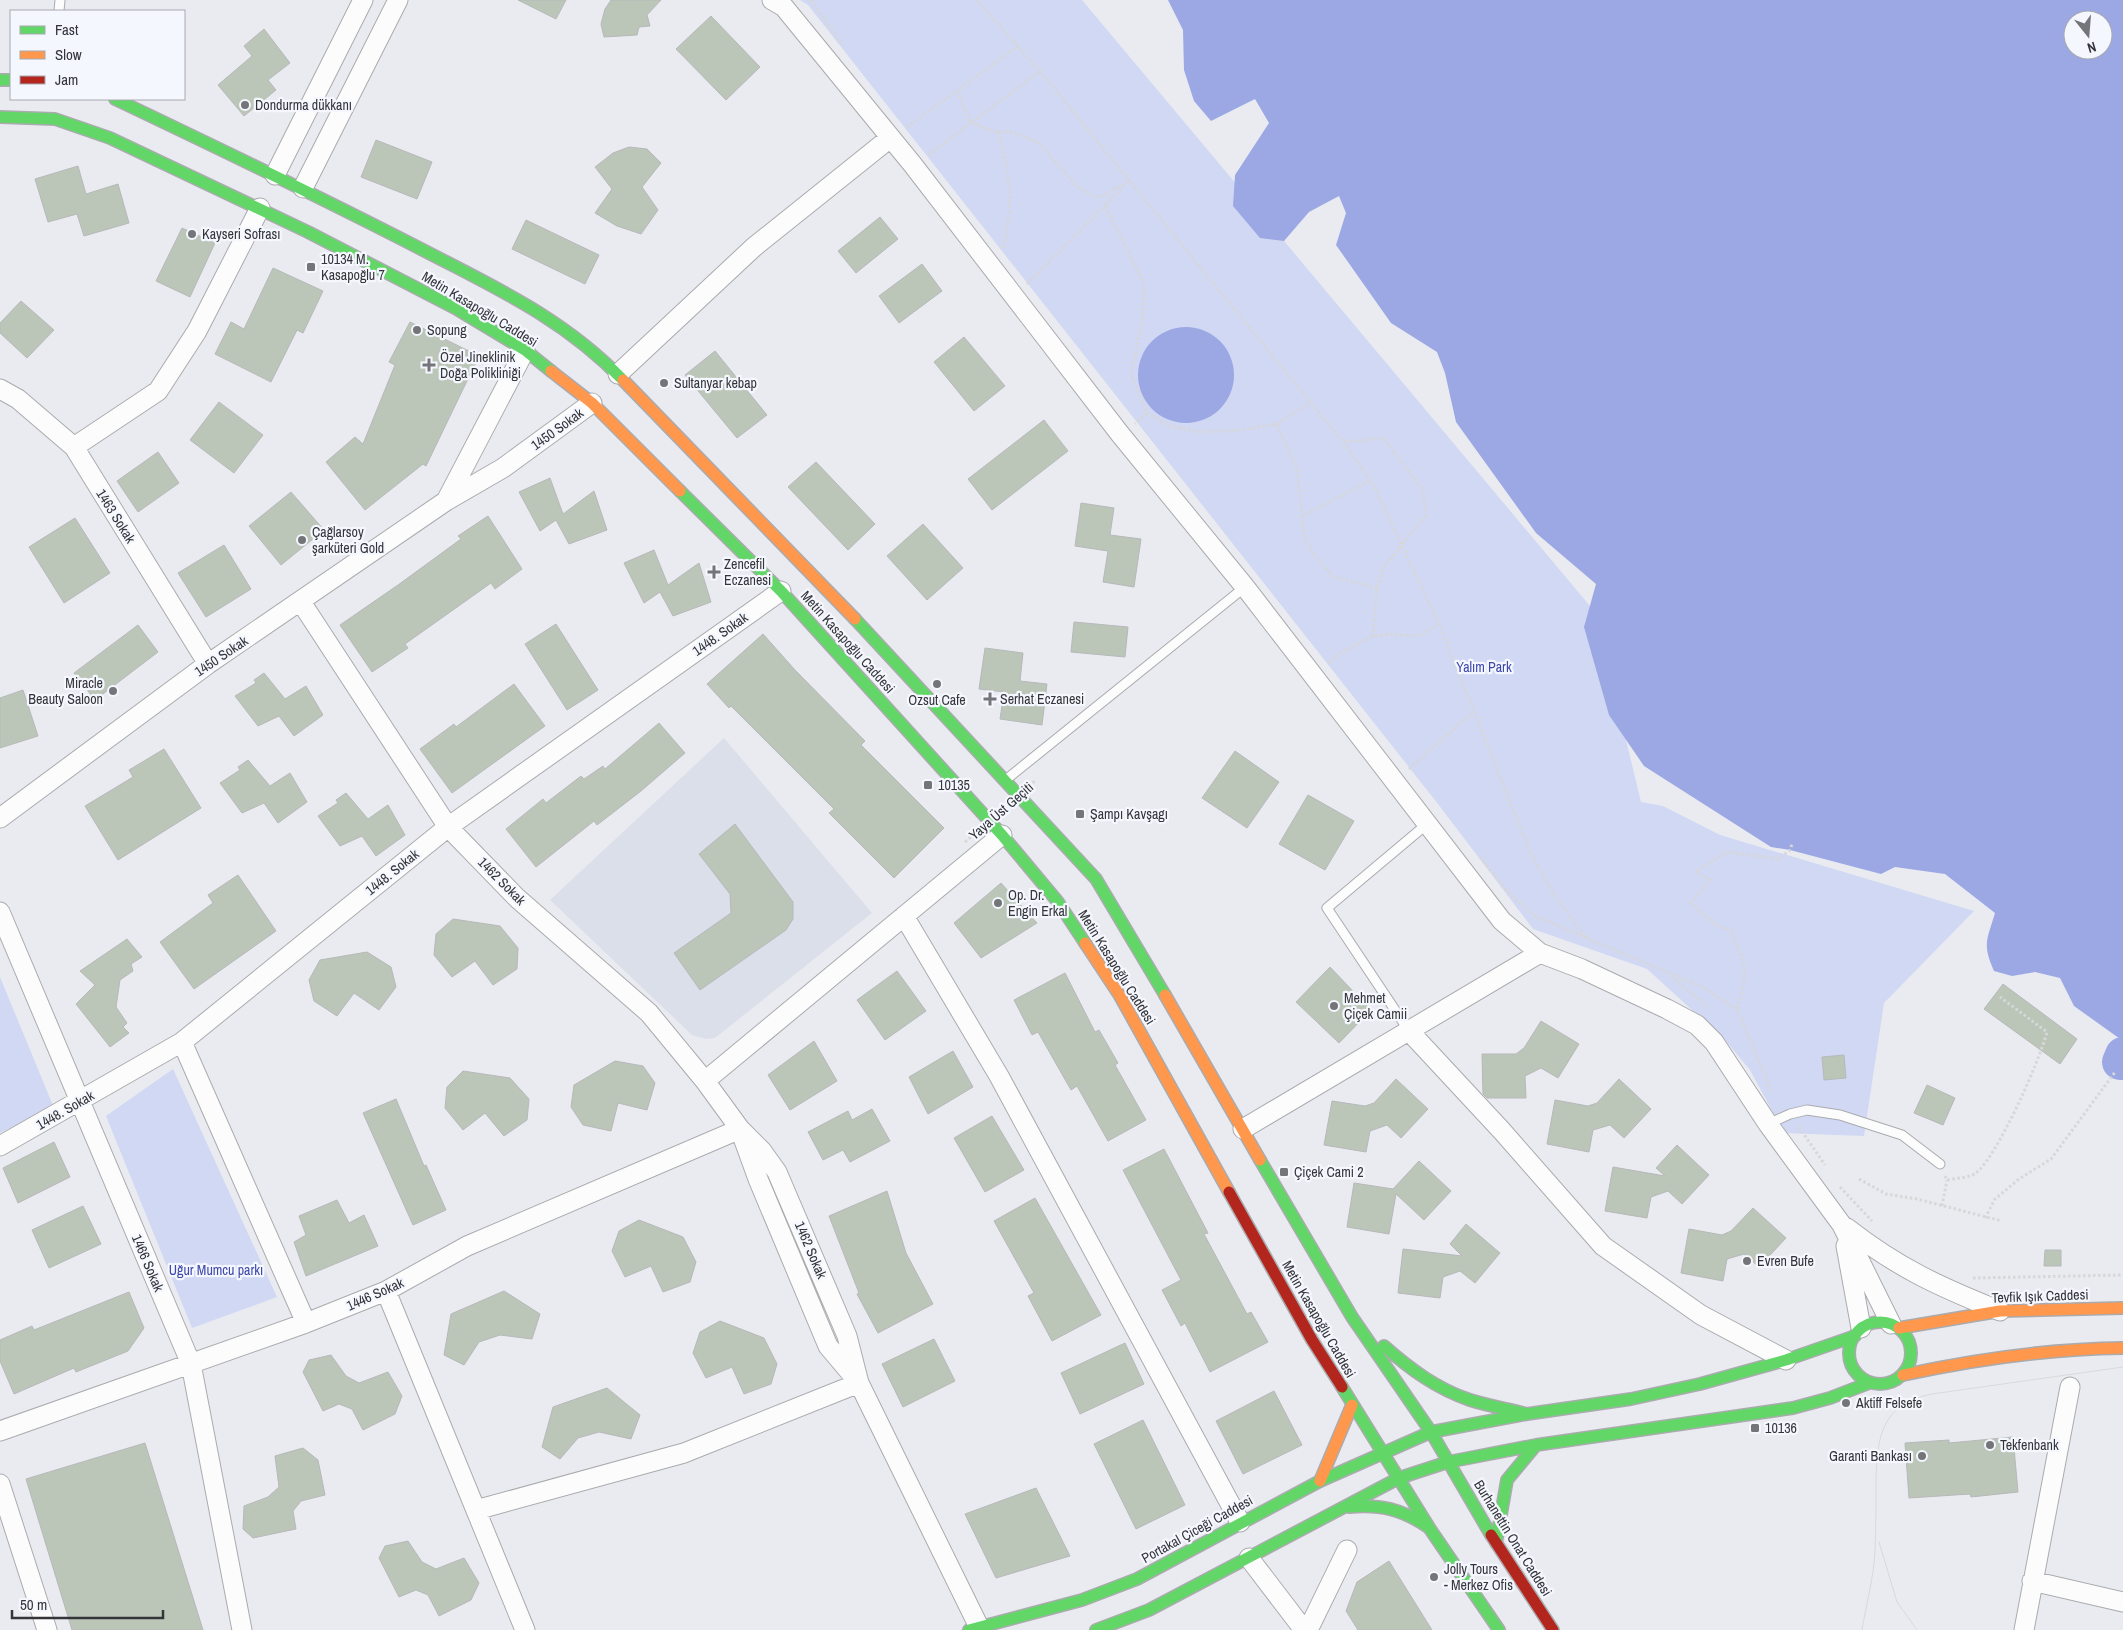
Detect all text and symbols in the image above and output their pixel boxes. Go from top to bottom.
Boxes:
legend [10,10,185,100]
north arrow [2063,10,2113,60]
text: Fast [55,19,79,40]
text: N [2085,38,2098,57]
text: Slow [55,44,82,65]
text: Jam [55,69,78,90]
place label: Dondurma dükkanı [255,96,352,114]
marker: Dondurma dükkanı [239,99,251,111]
place label: Kayseri Sofrası [202,225,280,243]
marker: Kayseri Sofrası [186,228,198,240]
place label: 10134 M. Kasapoğlu 7 [321,250,385,284]
marker: 10134 M. Kasapoğlu 7 [305,261,317,273]
street label: Metin Kasapoğlu Caddesi [419,267,541,351]
place label: Sopung [427,321,467,339]
marker: Sopung [411,324,423,336]
place label: Özel Jineklinik Doğa Polikliniği [440,348,521,382]
marker: Özel Jineklinik Doğa Polikliniği [422,358,436,372]
place label: Sultanyar kebap [674,374,757,392]
marker: Sultanyar kebap [658,377,670,389]
street label: 1450 Sokak [527,404,587,454]
street label: 1463 Sokak [92,486,140,547]
place label: Çağlarsoy şarküteri Gold [312,523,384,557]
marker: Çağlarsoy şarküteri Gold [296,534,308,546]
place label: Zencefil Eczanesi [724,555,771,589]
marker: Zencefil Eczanesi [708,566,720,578]
street label: Metin Kasapoğlu Caddesi [797,587,899,697]
street label: 1448. Sokak [689,608,752,660]
street label: 1450 Sokak [191,631,251,680]
park label: Yalım Park [1456,658,1512,676]
place label: Miracle Beauty Saloon [28,674,103,708]
marker: Ozsut Cafe [931,678,943,690]
marker: Miracle Beauty Saloon [107,685,119,697]
place label: Serhat Eczanesi [1000,690,1084,708]
place label: Ozsut Cafe [908,691,966,709]
marker: Serhat Eczanesi [984,693,996,705]
place label: 10135 [938,776,970,794]
street label: Yaya Üst Geçiti [965,778,1037,844]
marker: 10135 [922,779,934,791]
place label: Şampı Kavşagı [1090,805,1168,823]
marker: Şampı Kavşagı [1074,808,1086,820]
street label: 1448. Sokak [362,845,423,899]
street label: 1462 Sokak [474,853,530,909]
place label: Op. Dr. Engin Erkal [1008,886,1067,920]
marker: Op. Dr. Engin Erkal [992,897,1004,909]
street label: Metin Kasapoğlu Caddesi [1074,906,1160,1028]
place label: Mehmet Çiçek Camii [1344,989,1407,1023]
marker: Mehmet Çiçek Camii [1328,1000,1340,1012]
street label: 1448. Sokak [33,1086,97,1134]
place label: Çiçek Cami 2 [1294,1163,1364,1181]
marker: Çiçek Cami 2 [1278,1166,1290,1178]
street label: 1462 Sokak [791,1219,831,1282]
street label: 1466 Sokak [128,1232,168,1295]
place label: Evren Bufe [1757,1252,1814,1270]
marker: Evren Bufe [1741,1255,1753,1267]
street label: Metin Kasapoğlu Caddesi [1278,1257,1360,1381]
park label: Uğur Mumcu parkı [169,1261,263,1279]
street label: 1446 Sokak [344,1273,407,1315]
street label: Tevfik Işık Caddesi [1991,1285,2089,1307]
place label: Aktiff Felsefe [1855,1394,1922,1412]
marker: Aktiff Felsefe [1840,1397,1852,1409]
place label: 10136 [1765,1419,1797,1437]
marker: 10136 [1749,1422,1761,1434]
place label: Tekfenbank [2000,1436,2059,1454]
marker: Tekfenbank [1984,1439,1996,1451]
place label: Garanti Bankası [1829,1447,1912,1465]
marker: Garanti Bankası [1916,1450,1928,1462]
street label: Burhanettin Onat Caddesi [1470,1477,1556,1599]
street label: Portakal Çiceği Caddesi [1138,1491,1256,1567]
place label: Jolly Tours - Merkez Ofis [1444,1560,1513,1594]
marker: Jolly Tours - Merkez Ofis [1428,1571,1440,1583]
scale bar [12,1588,164,1620]
text: 50 m [20,1594,47,1615]

